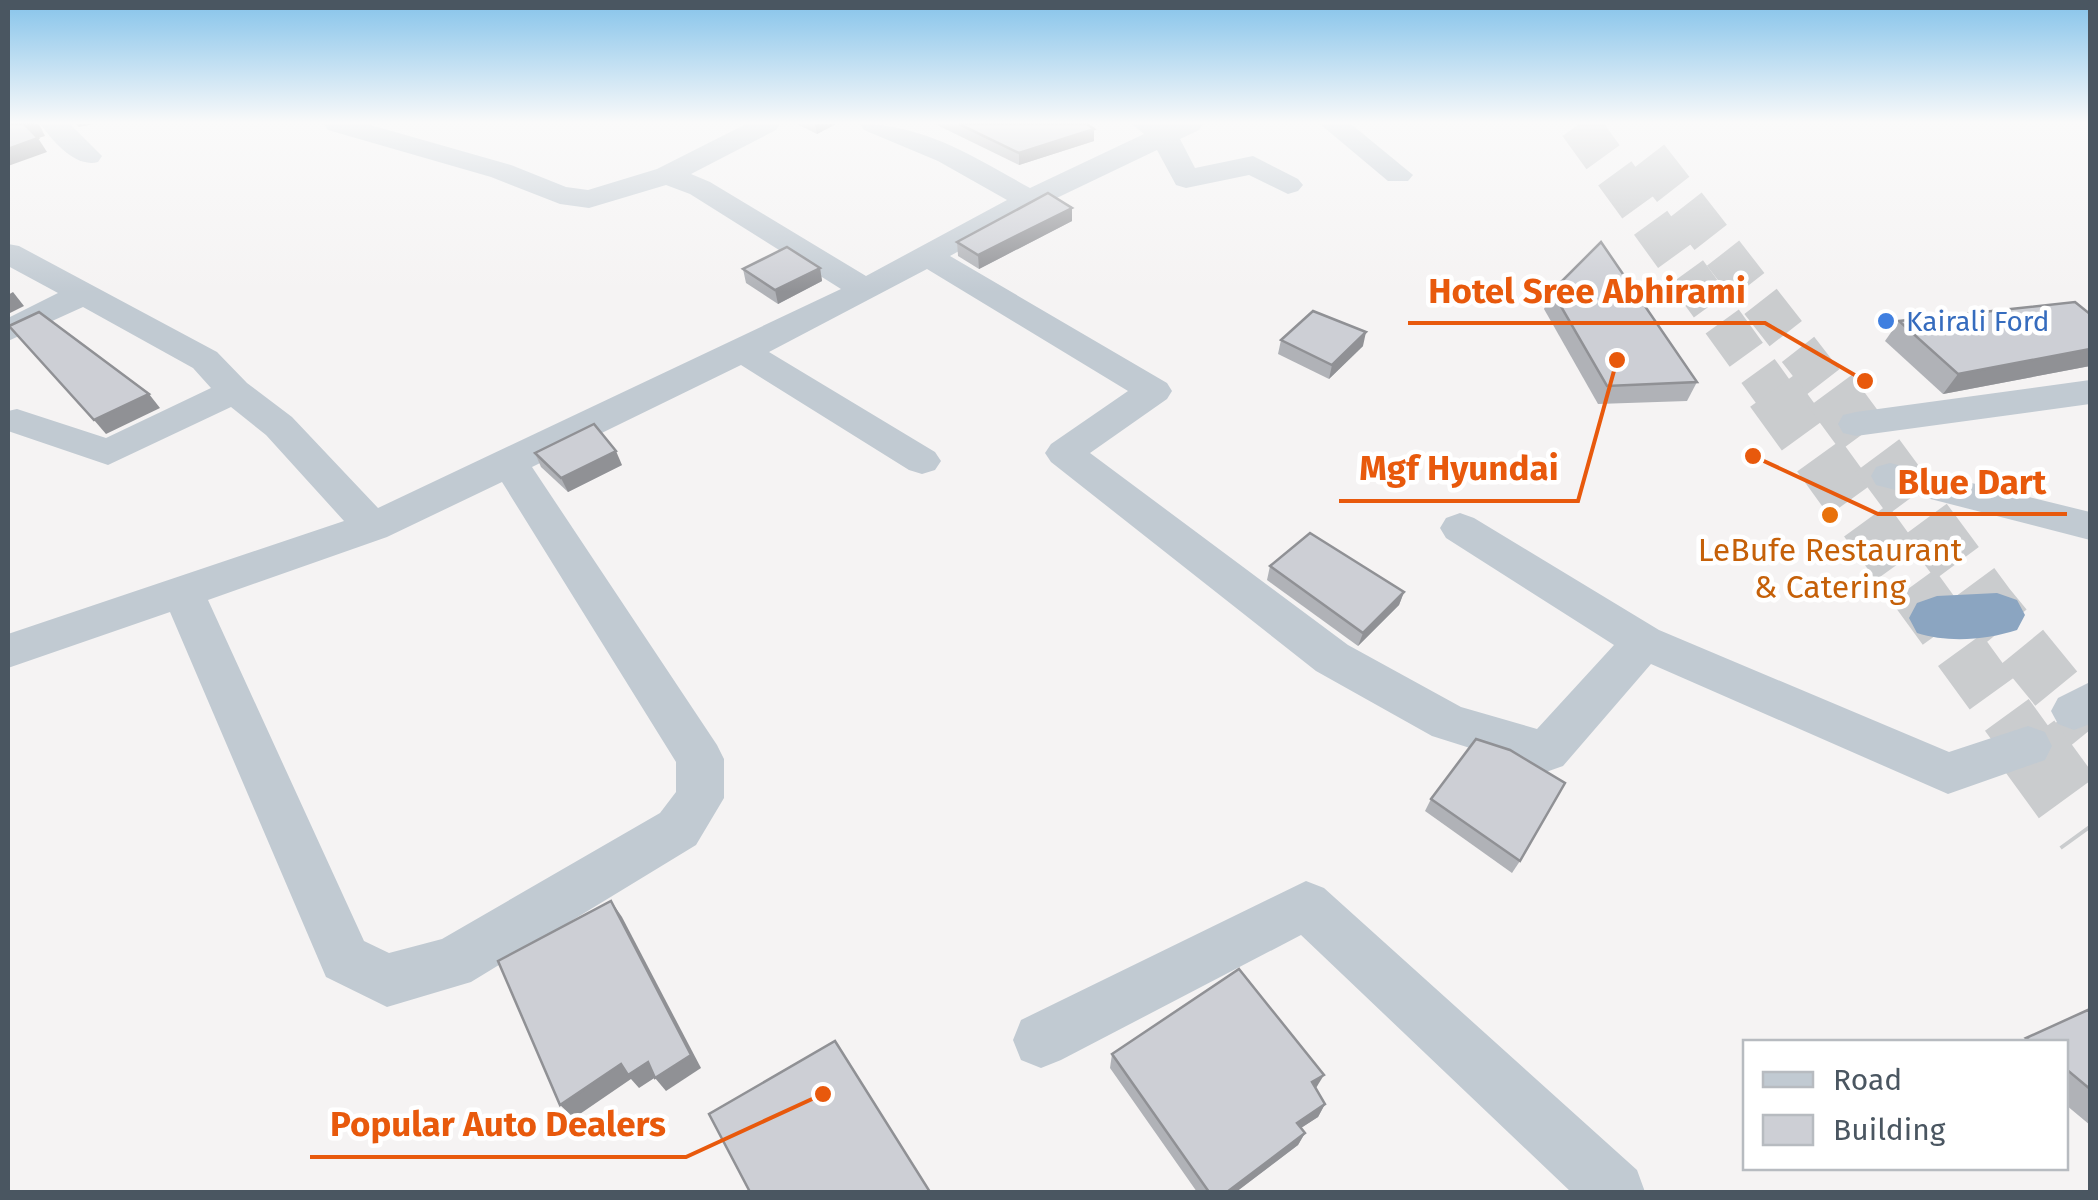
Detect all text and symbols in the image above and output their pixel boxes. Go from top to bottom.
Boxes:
callout: Hotel Sree Abhirami [1408,258,1765,323]
text: Hotel Sree Abhirami [1428,270,1746,312]
place label: Kairali Ford [1906,305,2050,338]
marker: Kairali Ford [1875,310,1897,332]
callout: Mgf Hyundai [1339,436,1578,501]
text: Mgf Hyundai [1359,447,1559,489]
callout: Blue Dart [1878,449,2067,514]
text: Blue Dart [1898,461,2047,503]
marker: LeBufe Restaurant & Catering [1819,504,1841,526]
place label: LeBufe Restaurant & Catering [1698,531,1963,606]
legend [1743,1040,2068,1170]
text: Road [1833,1062,1902,1098]
callout: Popular Auto Dealers [310,1092,686,1157]
text: Popular Auto Dealers [330,1103,666,1145]
text: Building [1833,1112,1946,1148]

